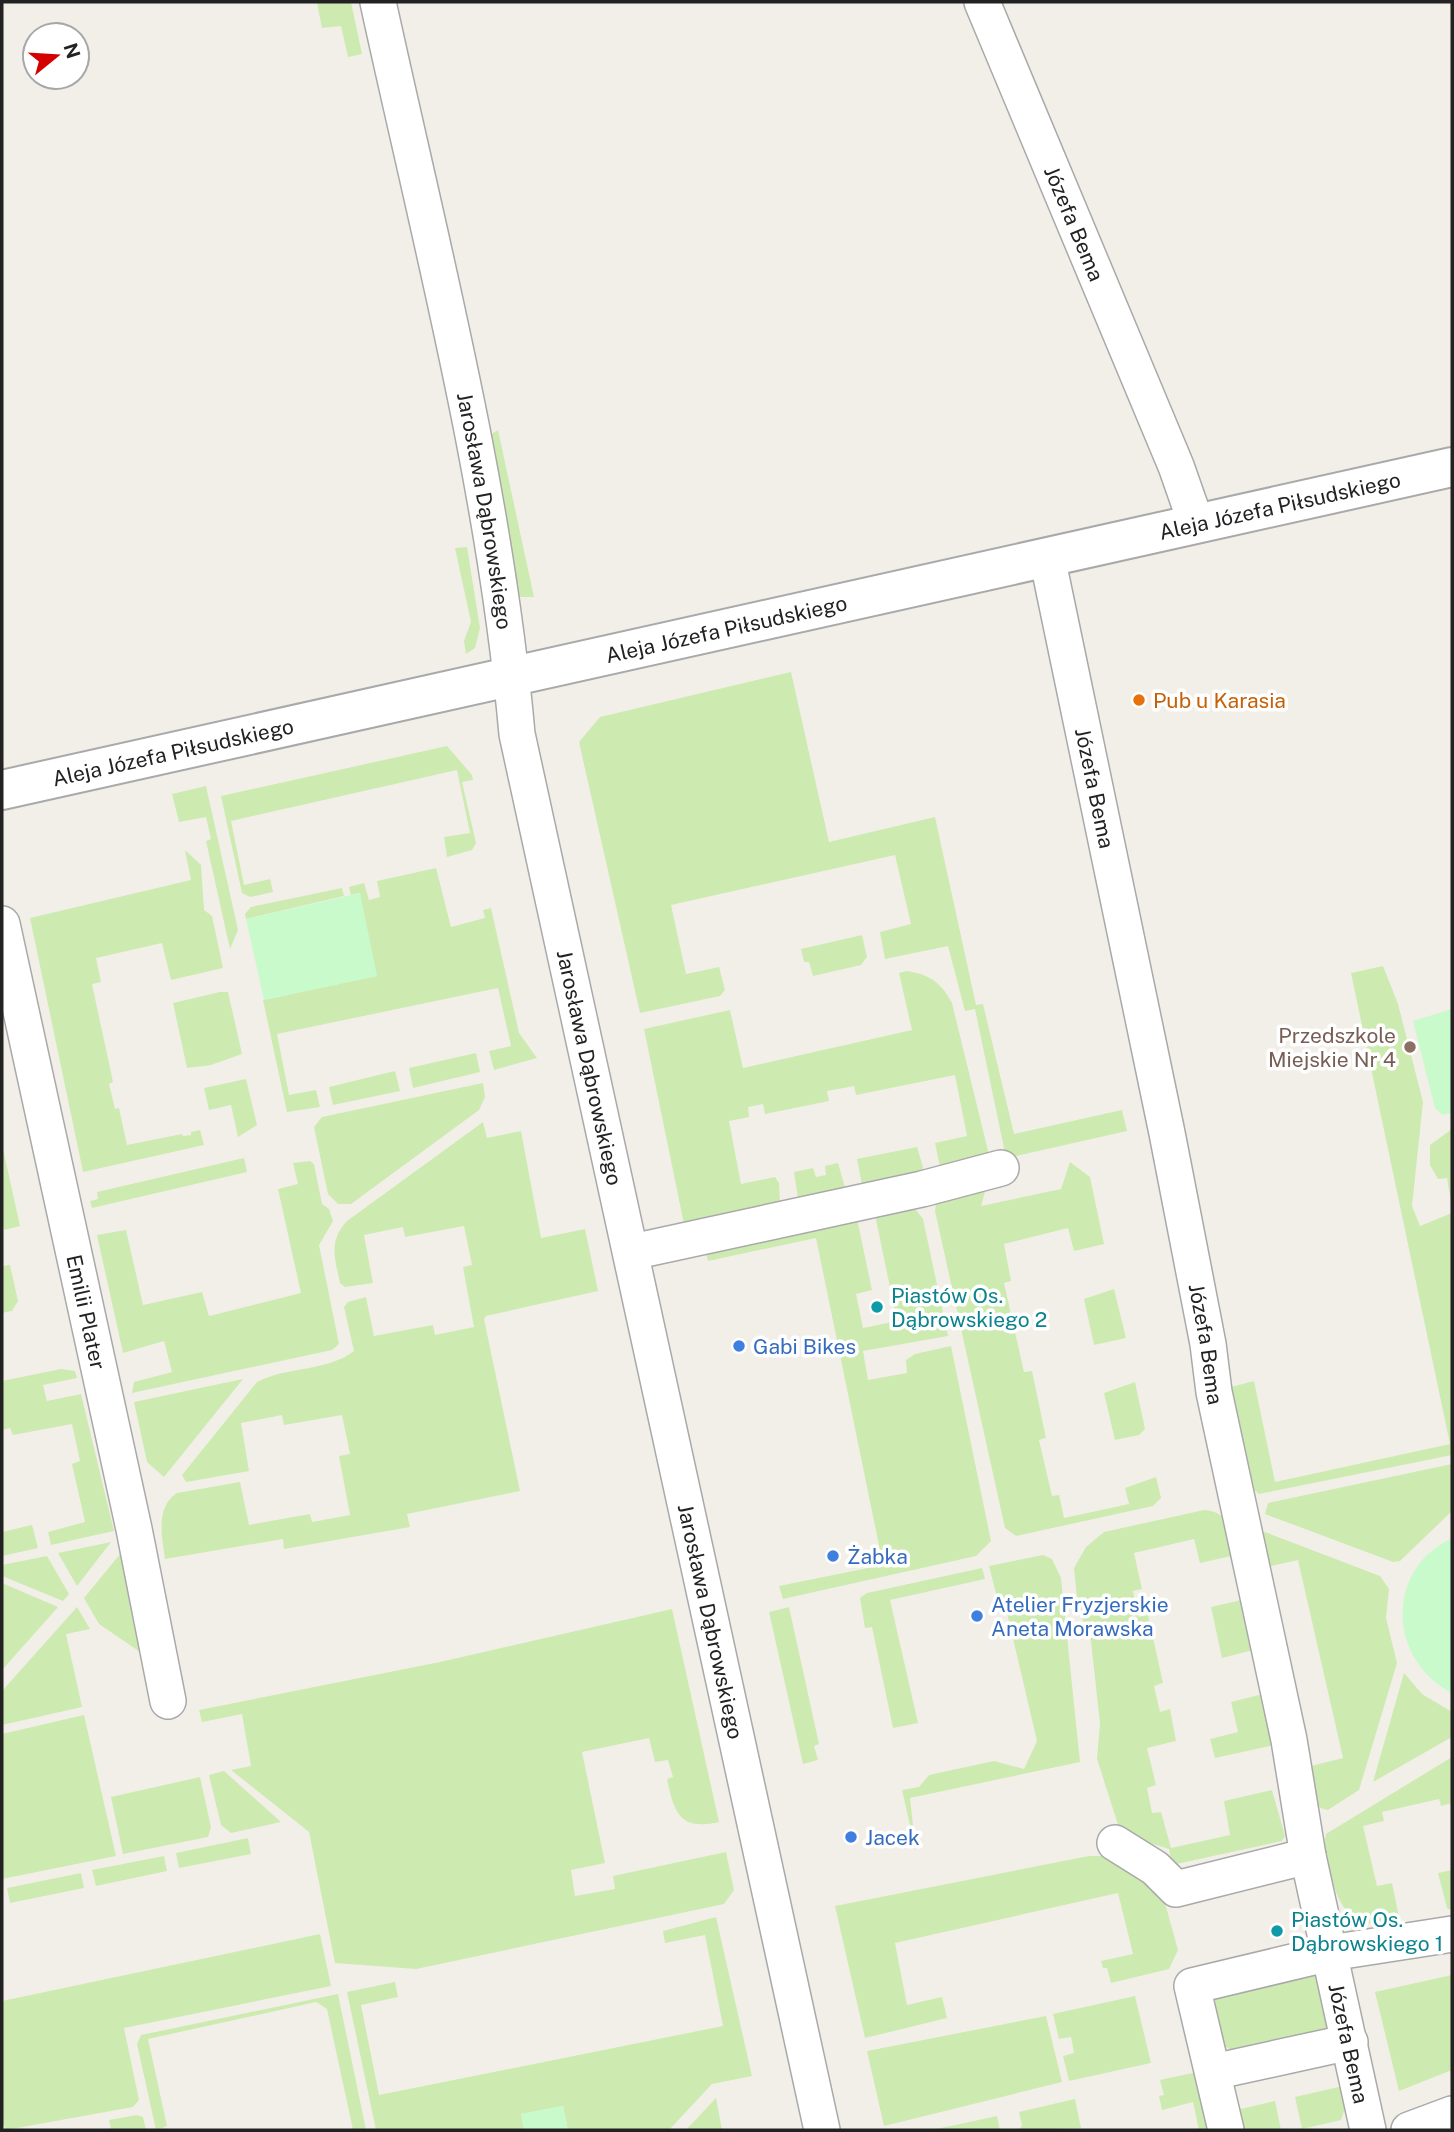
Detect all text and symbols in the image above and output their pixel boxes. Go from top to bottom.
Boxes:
north arrow [21,21,91,91]
text: N [59,40,85,61]
street label: Józefa Bema [1039,162,1110,285]
street label: Jarosława Dąbrowskiego [452,390,518,631]
street label: Aleja Józefa Piłsudskiego [1157,466,1403,544]
street label: Aleja Józefa Piłsudskiego [603,590,849,668]
place label: Pub u Karasia [1153,688,1286,713]
marker: Pub u Karasia [1131,692,1147,708]
street label: Aleja Józefa Piłsudskiego [50,713,296,791]
street label: Józefa Bema [1070,726,1120,850]
street label: Jarosława Dąbrowskiego [552,947,628,1188]
place label: Przedszkole Miejskie Nr 4 [1268,1023,1396,1072]
marker: Przedszkole Miejskie Nr 4 [1402,1039,1418,1055]
street label: Emilii Plater [62,1252,111,1372]
street label: Józefa Bema [1184,1281,1229,1407]
place label: Piastów Os. Dąbrowskiego 2 [891,1283,1047,1332]
marker: Piastów Os. Dąbrowskiego 2 [869,1299,885,1315]
place label: Gabi Bikes [753,1334,856,1359]
marker: Gabi Bikes [731,1338,747,1354]
street label: Jarosława Dąbrowskiego [673,1501,749,1741]
place label: Żabka [847,1544,908,1569]
marker: Żabka [825,1548,841,1564]
place label: Atelier Fryzjerskie Aneta Morawska [991,1592,1169,1641]
marker: Atelier Fryzjerskie Aneta Morawska [969,1608,985,1624]
place label: Jacek [865,1825,920,1850]
marker: Jacek [843,1829,859,1845]
place label: Piastów Os. Dąbrowskiego 1 [1291,1907,1443,1956]
marker: Piastów Os. Dąbrowskiego 1 [1269,1923,1285,1939]
street label: Józefa Bema [1324,1981,1374,2106]

